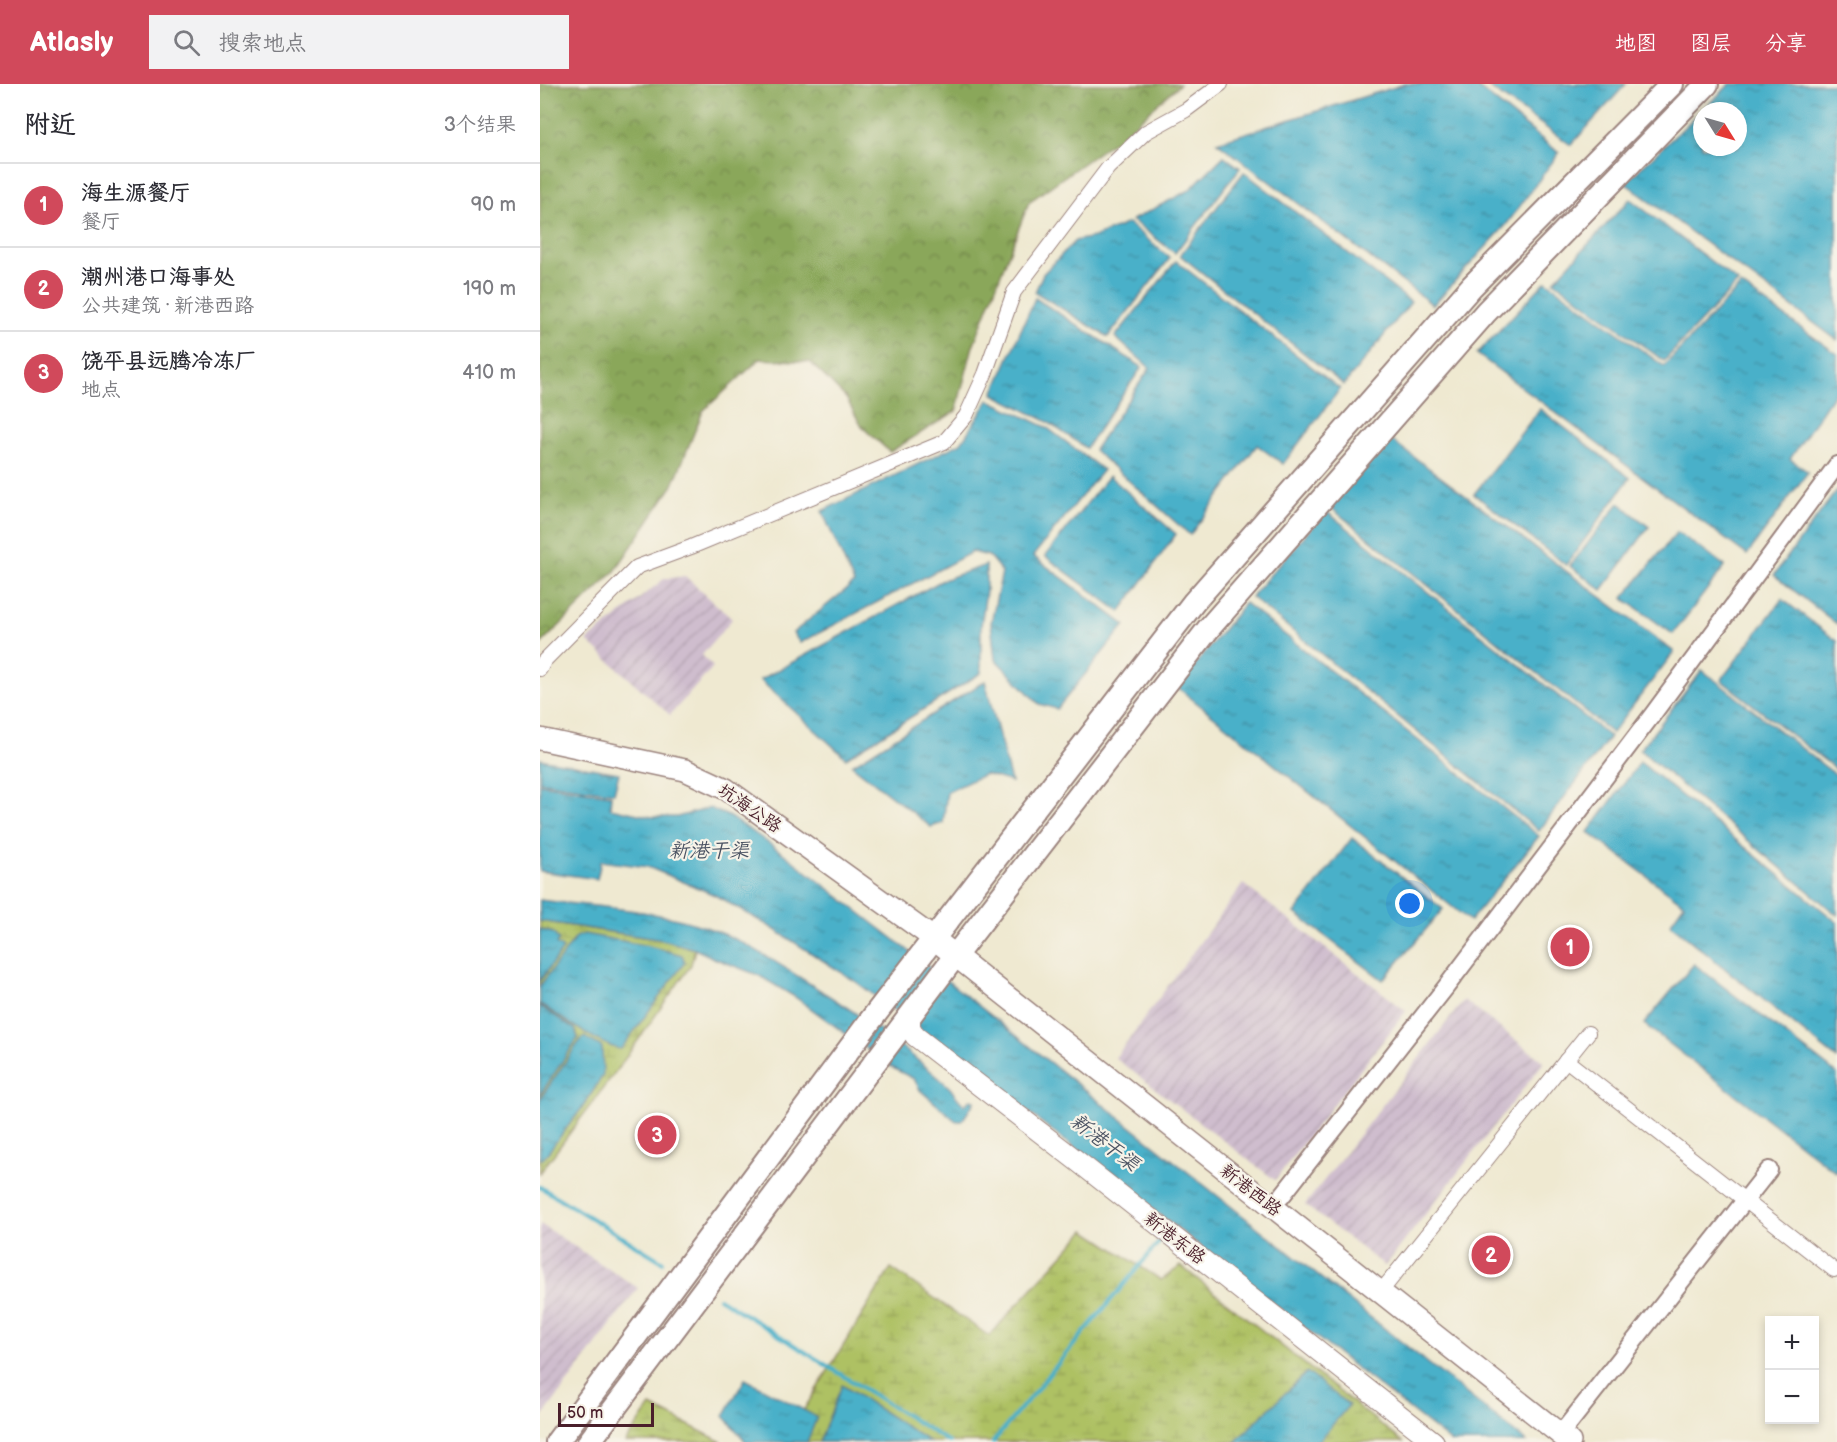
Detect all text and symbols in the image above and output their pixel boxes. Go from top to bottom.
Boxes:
search box [149,15,569,69]
text: Atlasly [30,26,113,59]
icon: search [170,26,203,59]
text: 搜索地点 [218,30,306,57]
text: 地图 [1615,31,1657,56]
text: 图层 [1690,31,1732,56]
text: 分享 [1765,31,1807,56]
north arrow [1693,102,1747,156]
text: 附近 [24,110,76,141]
text: 3个结果 [444,113,516,137]
text: 海生源餐厅 [81,180,191,207]
text: 1 [39,193,48,217]
text: 90 m [471,193,516,217]
text: 餐厅 [81,210,121,234]
text: 潮州港口海事处 [81,264,235,291]
text: 2 [38,277,49,301]
text: 190 m [463,277,516,301]
text: 公共建筑 · 新港西路 [81,294,254,318]
text: 饶平县远腾冷冻厂 [81,348,257,375]
text: 3 [38,361,49,385]
text: 410 m [462,361,516,385]
text: 地点 [81,378,121,402]
street label: 坑海公路 [714,780,785,837]
water label: 新港干渠 [669,839,751,863]
your location [1395,889,1424,918]
pin: 1 [1550,924,1590,970]
water label: 新港干渠 [1065,1109,1145,1178]
pin: 3 [638,1112,676,1158]
street label: 新港西路 [1216,1160,1286,1221]
street label: 新港东路 [1140,1208,1210,1269]
pin: 2 [1472,1232,1510,1278]
map controls [1765,1316,1819,1424]
button: + [1765,1316,1819,1370]
button: − [1765,1370,1819,1424]
scale bar [558,1400,654,1428]
text: 50 m [567,1404,603,1423]

